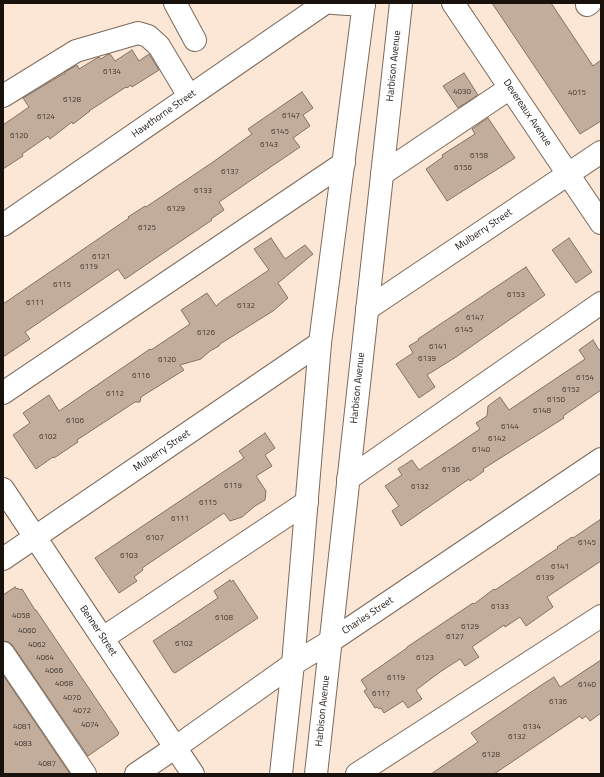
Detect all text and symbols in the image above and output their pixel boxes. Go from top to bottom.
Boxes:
street label: Harbison Avenue [384,30,404,102]
house number: 6134 [103,67,121,77]
street label: Devereaux Avenue [500,77,554,149]
street label: Hawthorne Street [130,87,198,141]
house number: 4030 [453,87,471,97]
house number: 4015 [568,88,586,98]
house number: 6128 [63,95,81,105]
house number: 6147 [282,111,300,121]
house number: 6124 [37,112,55,122]
house number: 6145 [271,127,289,137]
house number: 6120 [10,131,28,141]
house number: 6143 [260,140,278,150]
house number: 6158 [470,151,488,161]
house number: 6156 [454,163,472,173]
house number: 6137 [221,167,239,177]
house number: 6133 [194,186,212,196]
house number: 6129 [167,204,185,214]
street label: Mulberry Street [453,207,515,253]
house number: 6125 [138,223,156,233]
house number: 6121 [92,252,110,262]
house number: 6119 [80,262,98,272]
house number: 6115 [53,280,71,290]
house number: 6153 [507,290,525,300]
house number: 6111 [26,298,44,308]
house number: 6132 [237,301,255,311]
house number: 6147 [466,313,484,323]
house number: 6145 [455,325,473,335]
house number: 6126 [197,328,215,338]
house number: 6141 [429,342,447,352]
street label: Harbison Avenue [348,352,368,424]
house number: 6139 [418,354,436,364]
house number: 6120 [158,355,176,365]
house number: 6116 [132,371,150,381]
house number: 6154 [576,373,594,383]
house number: 6152 [562,385,580,395]
house number: 6112 [106,389,124,399]
house number: 6150 [547,395,565,405]
house number: 6148 [533,406,551,416]
house number: 6106 [66,416,84,426]
house number: 6144 [501,422,519,432]
street label: Mulberry Street [131,428,193,474]
house number: 6102 [39,432,57,442]
house number: 6142 [488,434,506,444]
house number: 6140 [472,445,490,455]
house number: 6136 [442,465,460,475]
house number: 6119 [224,481,242,491]
house number: 6132 [411,482,429,492]
house number: 6115 [199,498,217,508]
house number: 6111 [171,514,189,524]
house number: 6107 [146,533,164,543]
house number: 6145 [578,538,596,548]
house number: 6103 [120,551,138,561]
house number: 6141 [551,562,569,572]
house number: 6139 [536,573,554,583]
street label: Charles Street [340,594,396,638]
house number: 6133 [491,602,509,612]
street label: Benner Street [77,603,119,659]
house number: 4058 [12,611,30,621]
house number: 6108 [215,613,233,623]
house number: 6129 [461,622,479,632]
house number: 4060 [18,626,36,636]
house number: 6127 [446,632,464,642]
house number: 6102 [175,639,193,649]
house number: 4062 [28,640,46,650]
house number: 4064 [36,653,54,663]
house number: 6123 [416,653,434,663]
house number: 4066 [45,666,63,676]
house number: 6119 [387,673,405,683]
street label: Harbison Avenue [313,675,333,747]
house number: 4068 [55,679,73,689]
house number: 6140 [578,680,596,690]
house number: 6117 [372,689,390,699]
house number: 4070 [63,693,81,703]
house number: 6136 [549,697,567,707]
house number: 4072 [73,706,91,716]
house number: 4074 [81,720,99,730]
house number: 4081 [13,722,31,732]
house number: 6134 [523,722,541,732]
house number: 6132 [508,732,526,742]
house number: 4083 [14,739,32,749]
house number: 6128 [482,750,500,760]
house number: 4087 [38,759,56,769]

